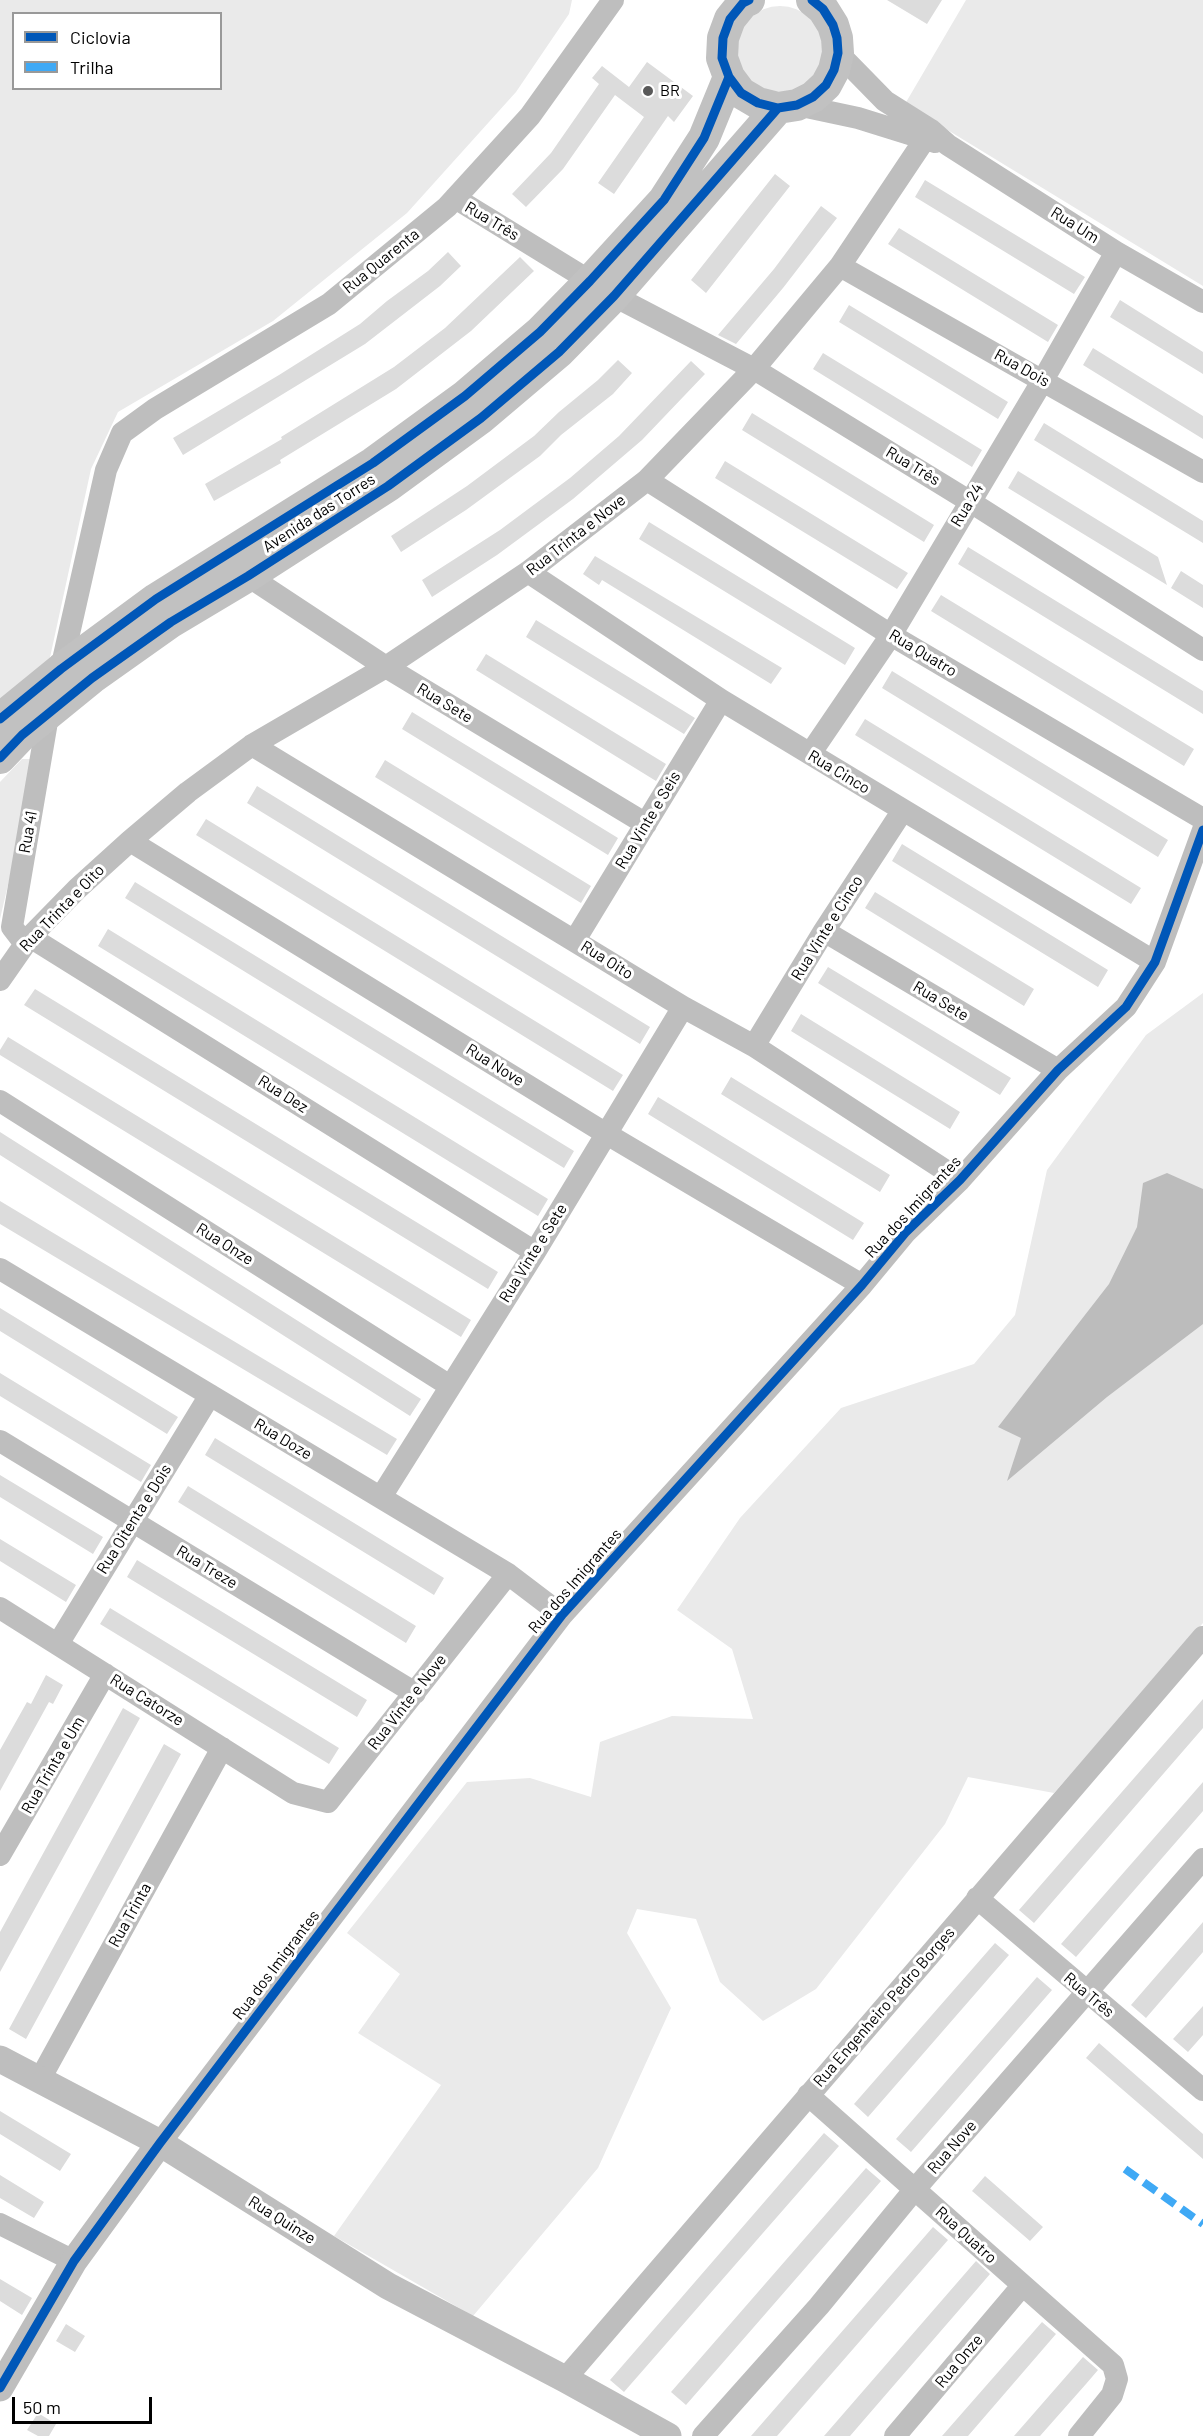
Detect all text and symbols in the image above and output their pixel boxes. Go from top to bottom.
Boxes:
legend [12,12,222,90]
text: Ciclovia [70,26,131,48]
text: Trilha [70,56,114,78]
place label: BR [660,81,680,101]
marker: BR [641,84,655,98]
street label: Rua Três [461,197,523,245]
street label: Rua Um [1047,203,1103,247]
street label: Rua Quarenta [339,224,423,298]
street label: Rua Dois [991,345,1053,391]
street label: Rua Três [882,442,944,490]
street label: Avenida das Torres [259,470,379,556]
street label: Rua 24 [947,480,987,530]
street label: Rua Trinta e Nove [523,490,629,580]
street label: Rua Quatro [886,625,960,681]
street label: Rua Sete [414,679,476,727]
street label: Rua Cinco [804,746,874,798]
street label: Rua Vinte e Seis [611,768,685,872]
street label: Rua 41 [15,809,41,855]
street label: Rua Trinta e Oito [16,860,108,956]
street label: Rua Vinte e Cinco [787,872,867,984]
street label: Rua Oito [577,936,637,984]
street label: Rua Sete [910,977,972,1025]
street label: Rua Nove [462,1040,528,1090]
street label: Rua Dez [254,1071,312,1117]
street label: Rua dos Imigrantes [861,1152,965,1262]
street label: Rua Vinte e Sete [495,1200,571,1306]
street label: Rua Onze [193,1219,257,1269]
street label: Rua Doze [251,1414,315,1464]
street label: Rua Oitenta e Dois [93,1461,175,1577]
street label: Rua dos Imigrantes [524,1525,626,1637]
street label: Rua Treze [173,1541,241,1593]
street label: Rua Vinte e Nove [364,1650,450,1754]
street label: Rua Catorze [107,1670,187,1730]
street label: Rua Trinta e Um [17,1713,89,1817]
street label: Rua Trinta [105,1880,155,1950]
street label: Rua dos Imigrantes [229,1906,323,2024]
street label: Rua Engenheiro Pedro Borges [809,1923,959,2091]
street label: Rua Três [1060,1968,1118,2022]
street label: Rua Nove [923,2116,981,2178]
street label: Rua Quinze [245,2192,319,2248]
street label: Rua Quatro [931,2202,1001,2268]
street label: Rua Onze [931,2330,987,2392]
scale bar [15,2385,154,2423]
text: 50 m [23,2396,61,2418]

